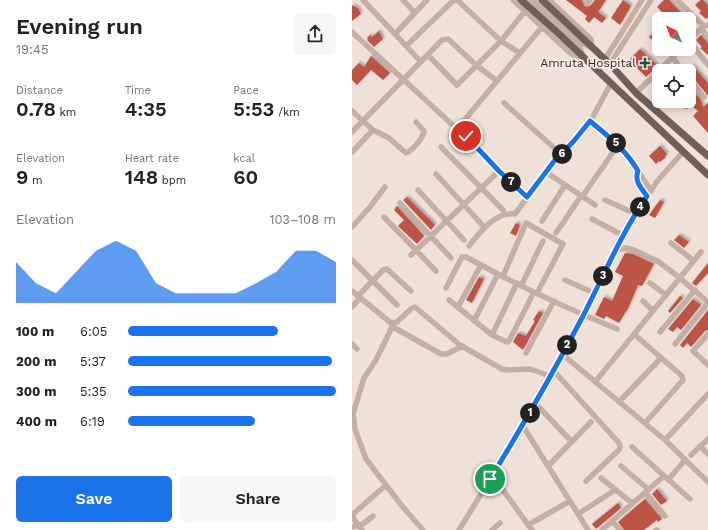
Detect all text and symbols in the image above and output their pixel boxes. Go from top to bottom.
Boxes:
north arrow [652,12,696,56]
map controls [652,12,696,108]
button: share [294,13,336,55]
text: Evening run [16,14,143,39]
text: 19:45 [16,42,48,57]
place label: Amruta Hospital [540,56,636,70]
marker: Amruta Hospital [639,57,651,69]
button: locate [652,64,696,108]
text: Distance [16,84,63,97]
text: Time [125,84,151,97]
text: Pace [233,84,259,97]
text: 0.78 [16,97,56,121]
text: 4:35 [125,97,167,121]
text: 5:53 [233,97,274,121]
text: km [56,106,76,119]
text: /km [274,106,300,119]
pin [449,119,483,153]
icon: check [455,125,477,147]
pin: 5 [606,133,626,153]
text: 5 [613,136,619,149]
pin: 6 [552,144,572,164]
text: 6 [559,147,565,160]
text: Elevation [16,152,65,165]
text: Heart rate [125,152,179,165]
text: kcal [233,152,255,165]
text: 9 [16,165,28,189]
text: 148 [125,165,158,189]
text: 60 [233,165,258,189]
pin: 7 [501,172,521,192]
text: m [28,174,43,187]
text: bpm [158,174,186,187]
text: 7 [508,175,514,188]
pin: 4 [630,197,650,217]
text: 4 [636,200,644,213]
text: Elevation [16,212,74,227]
text: 103–108 m [269,212,336,227]
pin: 3 [593,266,613,286]
text: 3 [600,269,606,282]
text: 100 m [16,324,54,339]
text: 6:05 [80,324,107,339]
pin: 2 [557,335,577,355]
text: 2 [564,338,570,351]
text: 200 m [16,354,56,369]
text: 5:37 [80,354,106,369]
text: 300 m [16,384,56,399]
text: 5:35 [80,384,107,399]
pin: 1 [520,403,540,423]
text: 1 [528,406,532,419]
text: 400 m [16,414,57,429]
text: 6:19 [80,414,105,429]
pin [473,462,507,496]
icon: arrive [479,468,501,490]
button: Save [16,476,172,522]
button: Share [180,476,336,522]

